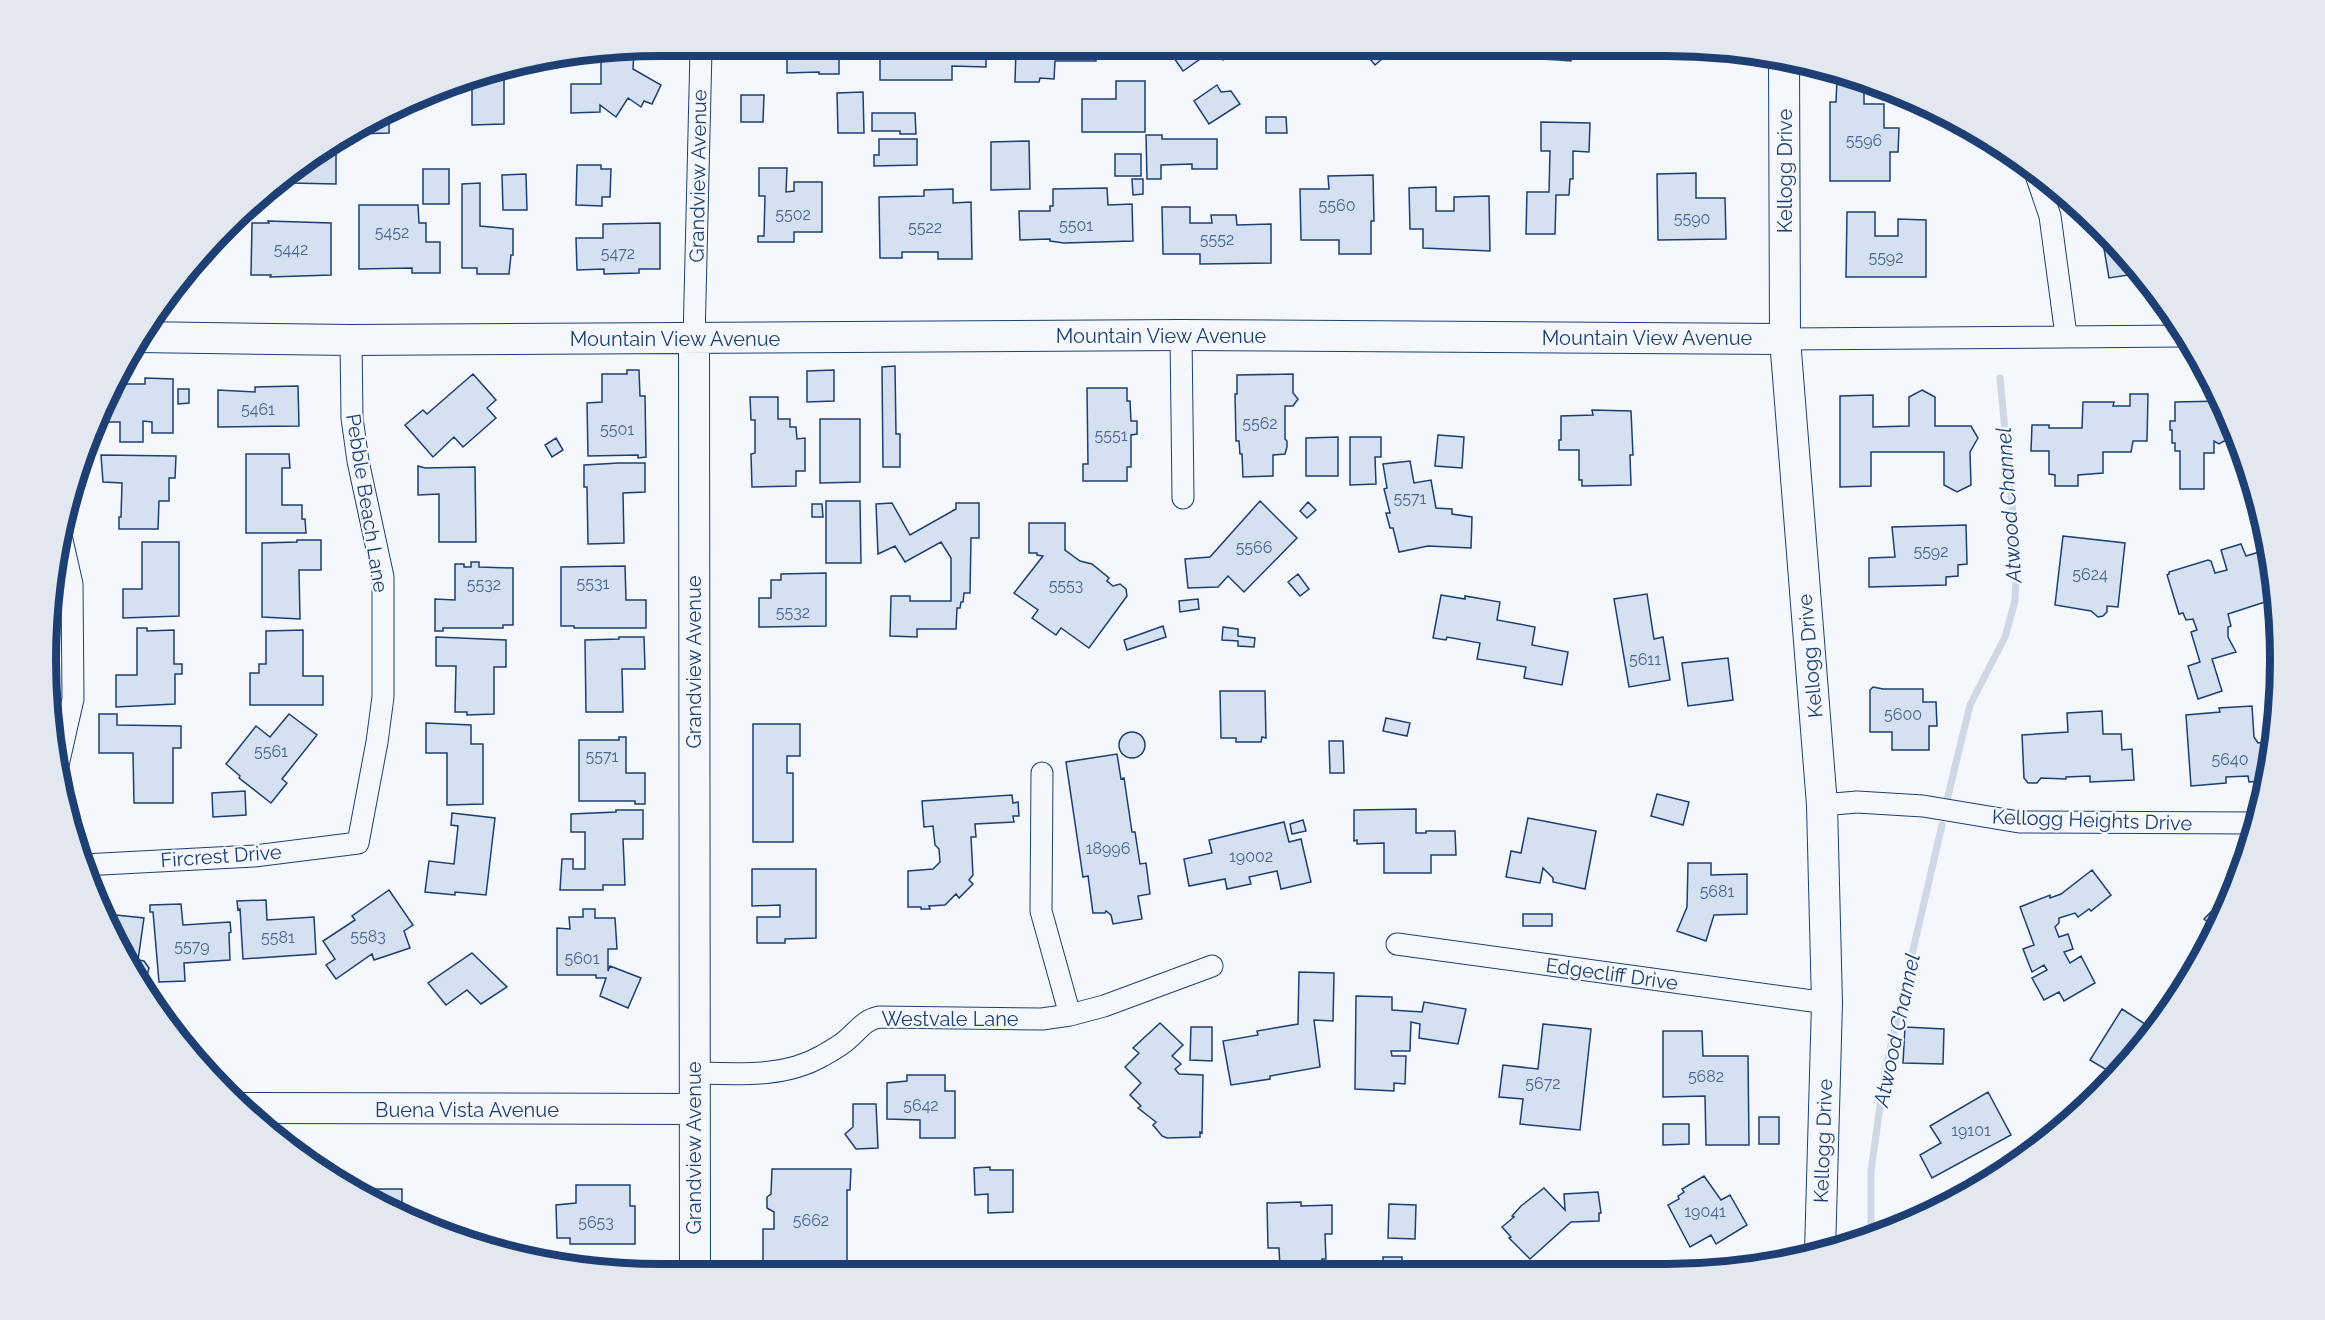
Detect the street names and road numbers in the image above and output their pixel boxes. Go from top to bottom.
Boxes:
street label: Grandview Avenue [684,89,712,263]
street label: Kellogg Drive [1773,109,1797,233]
street label: Mountain View Avenue [1056,324,1267,348]
street label: Mountain View Avenue [1542,326,1753,350]
street label: Mountain View Avenue [570,327,781,351]
street label: Pebble Beach Lane [341,412,393,594]
street label: Grandview Avenue [682,575,706,749]
street label: Kellogg Drive [1793,593,1827,719]
street label: Kellogg Heights Drive [1991,805,2193,835]
street label: Fircrest Drive [160,840,283,872]
street label: Edgecliff Drive [1544,953,1680,995]
street label: Westvale Lane [881,1007,1019,1031]
street label: Grandview Avenue [682,1061,706,1235]
street label: Kellogg Drive [1809,1078,1837,1204]
street label: Buena Vista Avenue [375,1098,559,1122]

